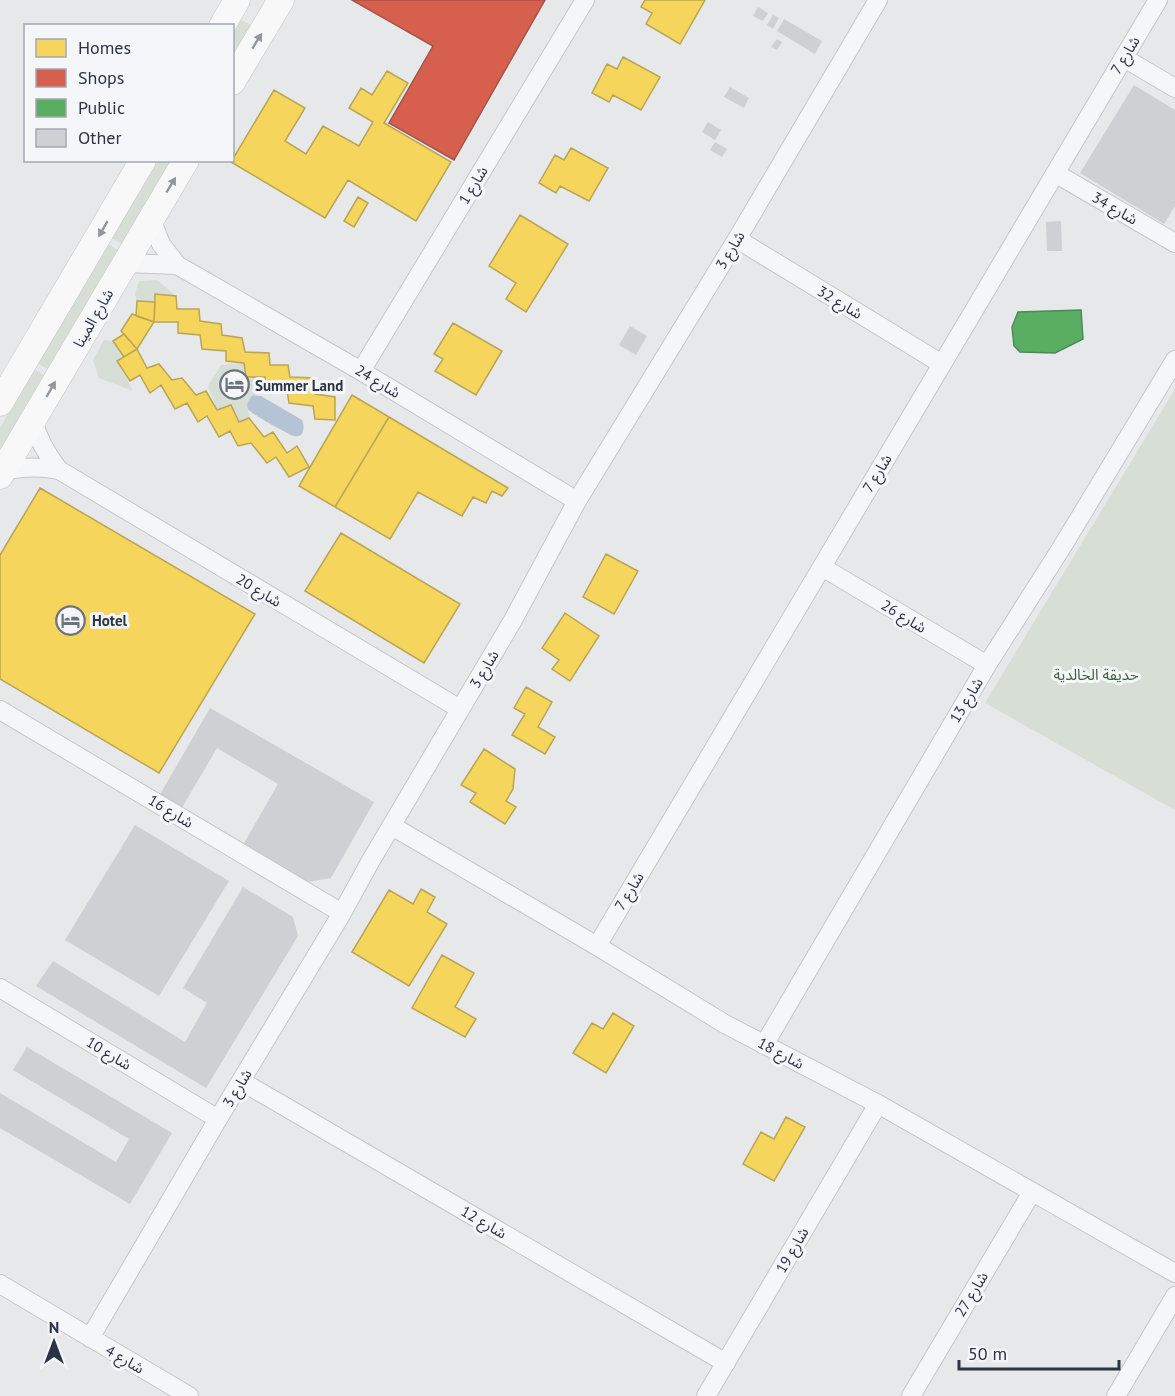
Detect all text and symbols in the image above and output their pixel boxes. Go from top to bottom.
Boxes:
legend [24,24,234,162]
one-way arrow [252,32,262,49]
street label: شارع 7 [1106,32,1147,79]
text: Homes [78,36,131,59]
text: Shops [78,66,124,89]
text: Public [78,96,125,119]
text: Other [78,126,122,149]
street label: شارع 1 [454,162,495,209]
one-way arrow [166,177,177,193]
street label: شارع 34 [1087,187,1141,231]
one-way arrow [98,221,108,238]
street label: شارع 3 [711,227,752,274]
street label: شارع 32 [812,281,866,326]
street label: شارع المينا [69,285,120,352]
street label: شارع 24 [350,360,404,405]
hotel icon: Summer Land [218,369,250,401]
place label: Summer Land [255,376,343,395]
one-way arrow [46,380,56,397]
street label: شارع 7 [858,450,899,497]
street label: شارع 20 [231,569,285,614]
street label: شارع 26 [876,595,930,640]
hotel icon: Hotel [55,604,87,636]
place label: Hotel [92,611,128,630]
street label: شارع 3 [465,646,506,693]
park label: حديقة الخالدية [1053,665,1139,684]
street label: شارع 13 [945,674,990,728]
street label: شارع 16 [143,790,197,835]
street label: شارع 7 [610,868,651,915]
street label: شارع 10 [81,1032,135,1077]
street label: شارع 18 [753,1033,808,1076]
street label: شارع 3 [218,1065,259,1112]
street label: شارع 12 [456,1201,510,1245]
street label: شارع 19 [771,1224,815,1278]
street label: شارع 27 [950,1268,995,1322]
north arrow [24,1312,84,1372]
text: N [49,1317,59,1337]
scale bar [959,1333,1120,1371]
street label: شارع 4 [101,1340,148,1380]
text: 50 m [968,1342,1007,1365]

